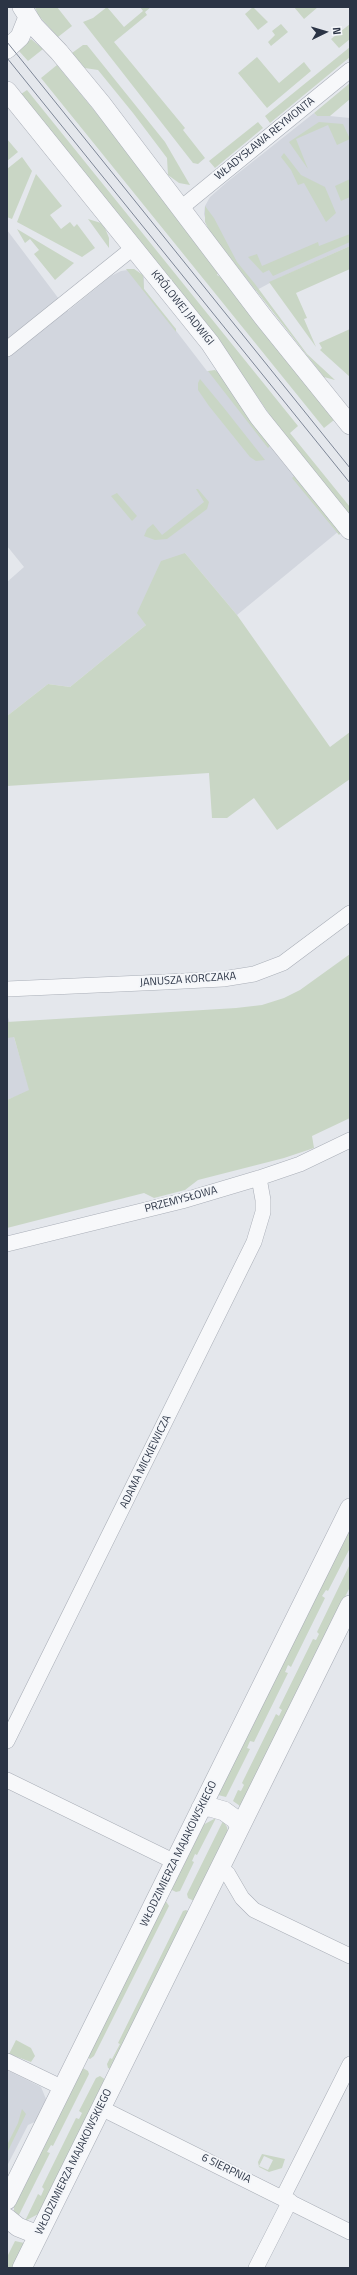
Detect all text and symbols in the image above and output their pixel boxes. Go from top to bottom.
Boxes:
north arrow [305,12,345,52]
text: N [329,26,345,35]
street label: WŁADYSŁAWA REYMONTA [212,95,318,183]
street label: KRÓLOWEJ JADWIGI [148,268,216,348]
street label: JANUSZA KORCZAKA [139,970,237,990]
street label: PRZEMYSŁOWA [143,1184,219,1216]
street label: ADAMA MICKIEWICZA [118,1413,174,1511]
street label: WŁODZIMIERZA MAJAKOWSKIEGO [138,1779,220,1929]
street label: WŁODZIMIERZA MAJAKOWSKIEGO [33,2087,115,2237]
street label: 6 SIERPNIA [199,2151,253,2187]

